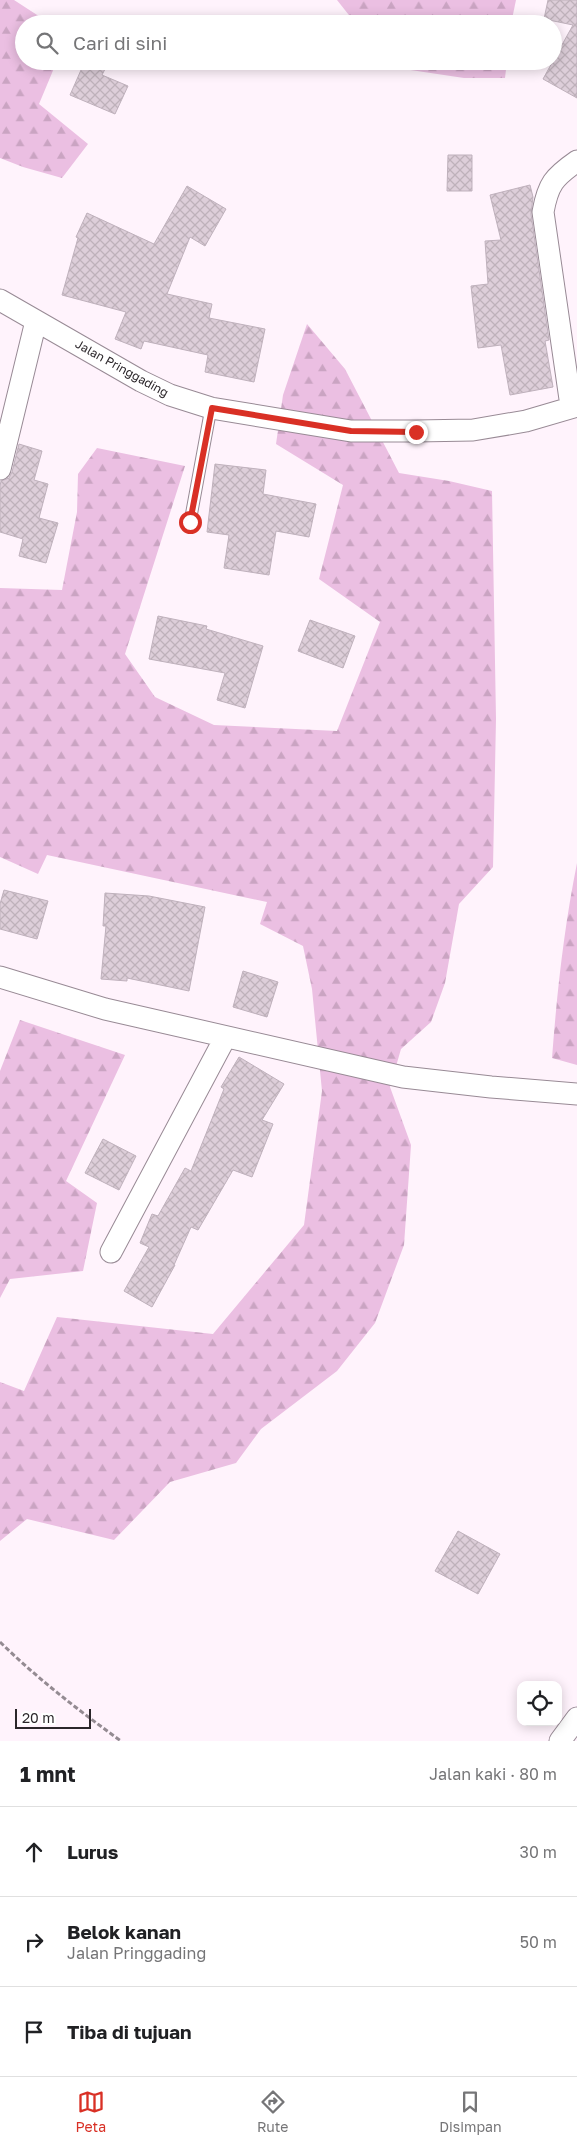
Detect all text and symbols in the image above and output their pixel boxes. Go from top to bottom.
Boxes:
search box [15,15,562,70]
icon: search [33,29,61,57]
text: Cari di sini [73,31,167,54]
street label: Jalan Pringgading [73,336,171,400]
route end [405,421,428,444]
route start [179,511,202,534]
map controls [517,1681,562,1726]
button: locate [517,1681,562,1726]
scale bar [15,1706,91,1729]
text: 20 m [22,1709,55,1726]
text: 1 mnt [20,1761,76,1787]
text: Jalan kaki · 80 m [429,1764,557,1784]
icon: ahead [20,1838,48,1866]
text: Lurus [67,1840,118,1863]
text: 30 m [520,1842,557,1862]
text: Belok kanan [67,1920,181,1943]
icon: right [20,1928,48,1956]
text: 50 m [520,1932,557,1952]
text: Jalan Pringgading [67,1943,206,1963]
icon: arrive [20,2018,48,2046]
text: Tiba di tujuan [67,2020,192,2043]
tab: Peta [75,2088,106,2135]
tab: Rute [257,2088,288,2135]
tab: Disimpan [439,2088,502,2135]

